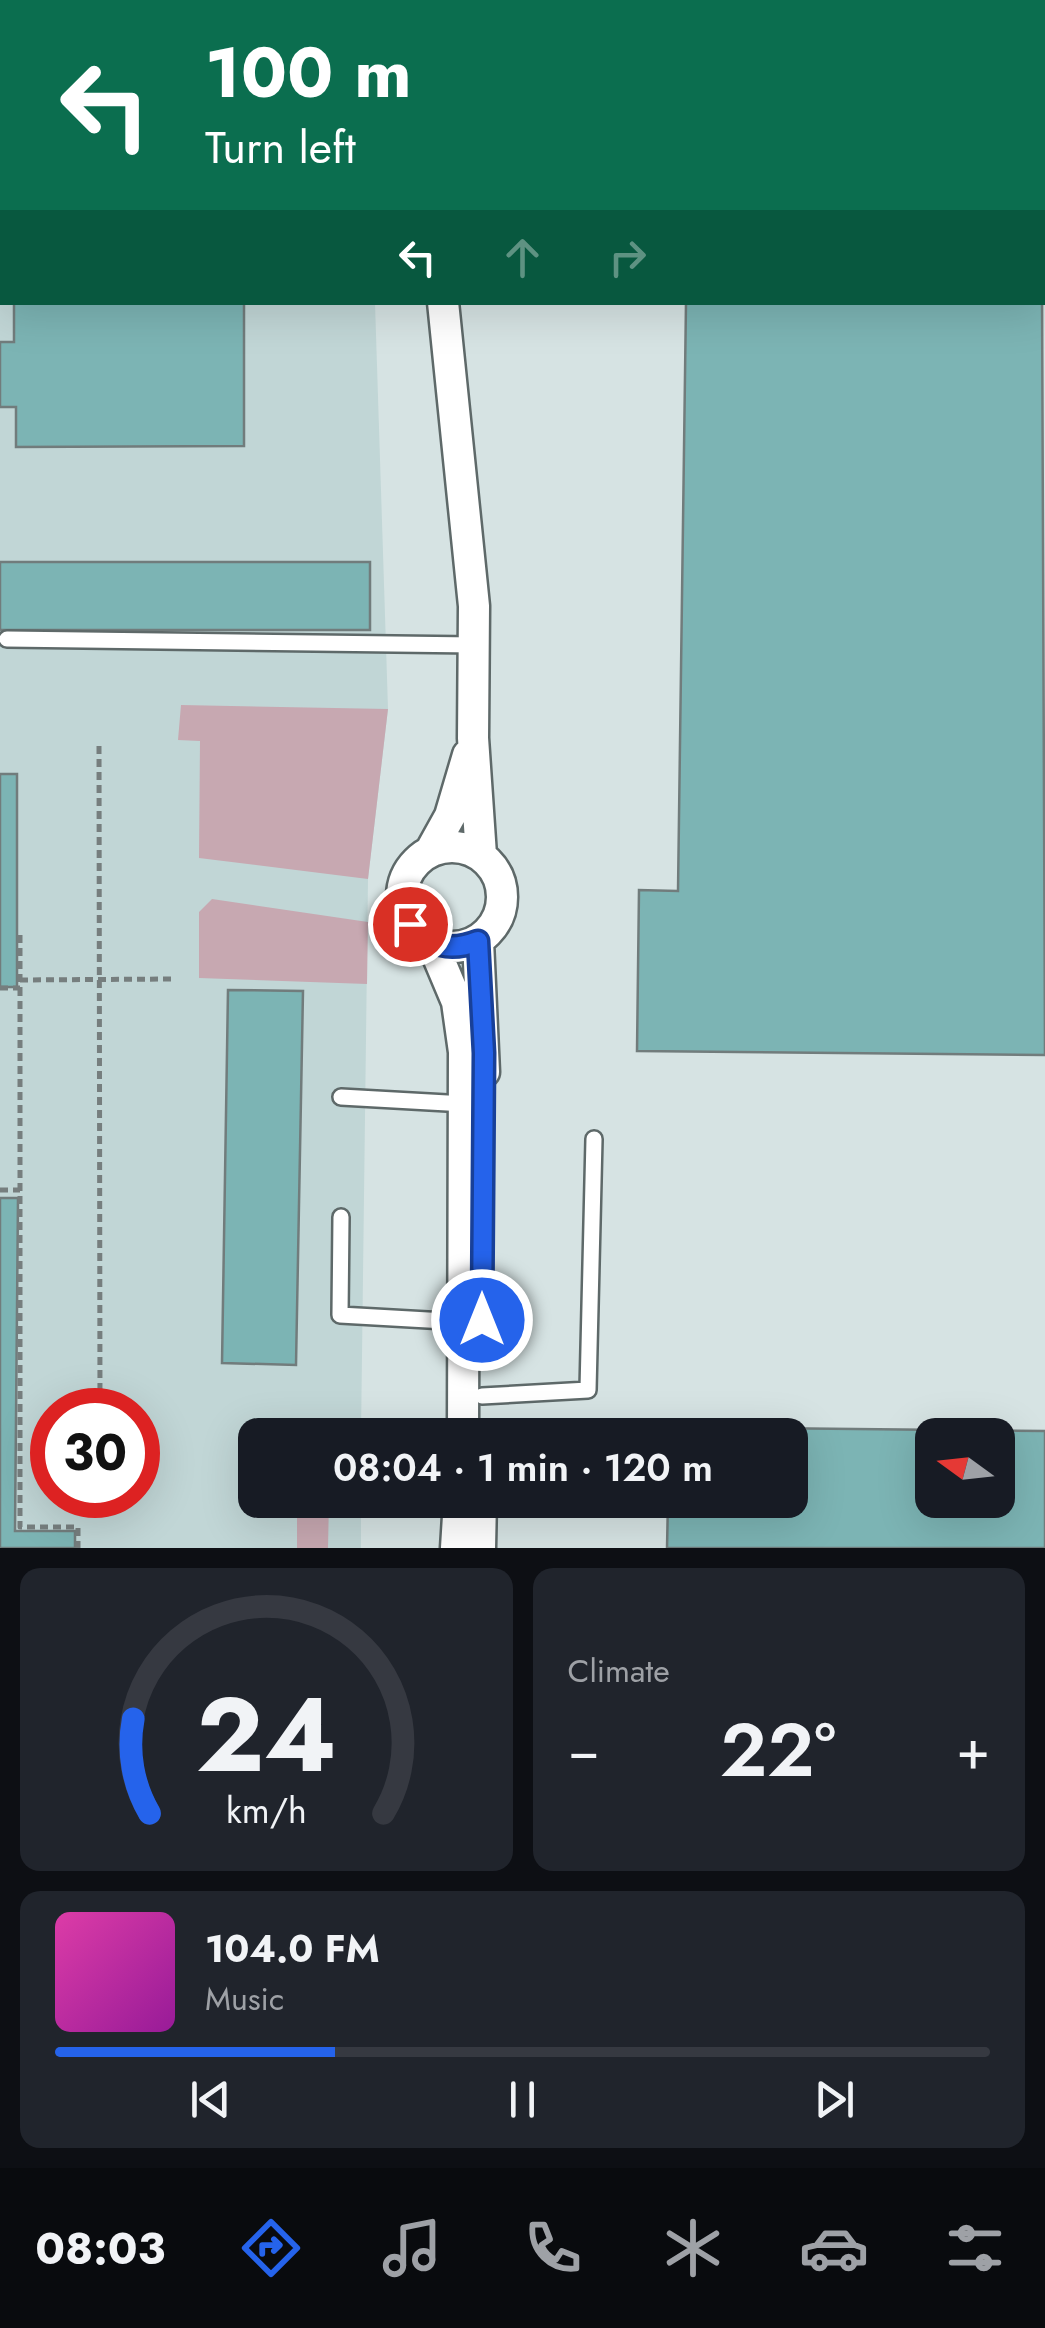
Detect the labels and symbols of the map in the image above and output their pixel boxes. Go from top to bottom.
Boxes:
pin [368,882,453,967]
position arrow [430,1268,534,1372]
speed limit sign: 30 [30,1388,160,1518]
north arrow [915,1418,1015,1518]

